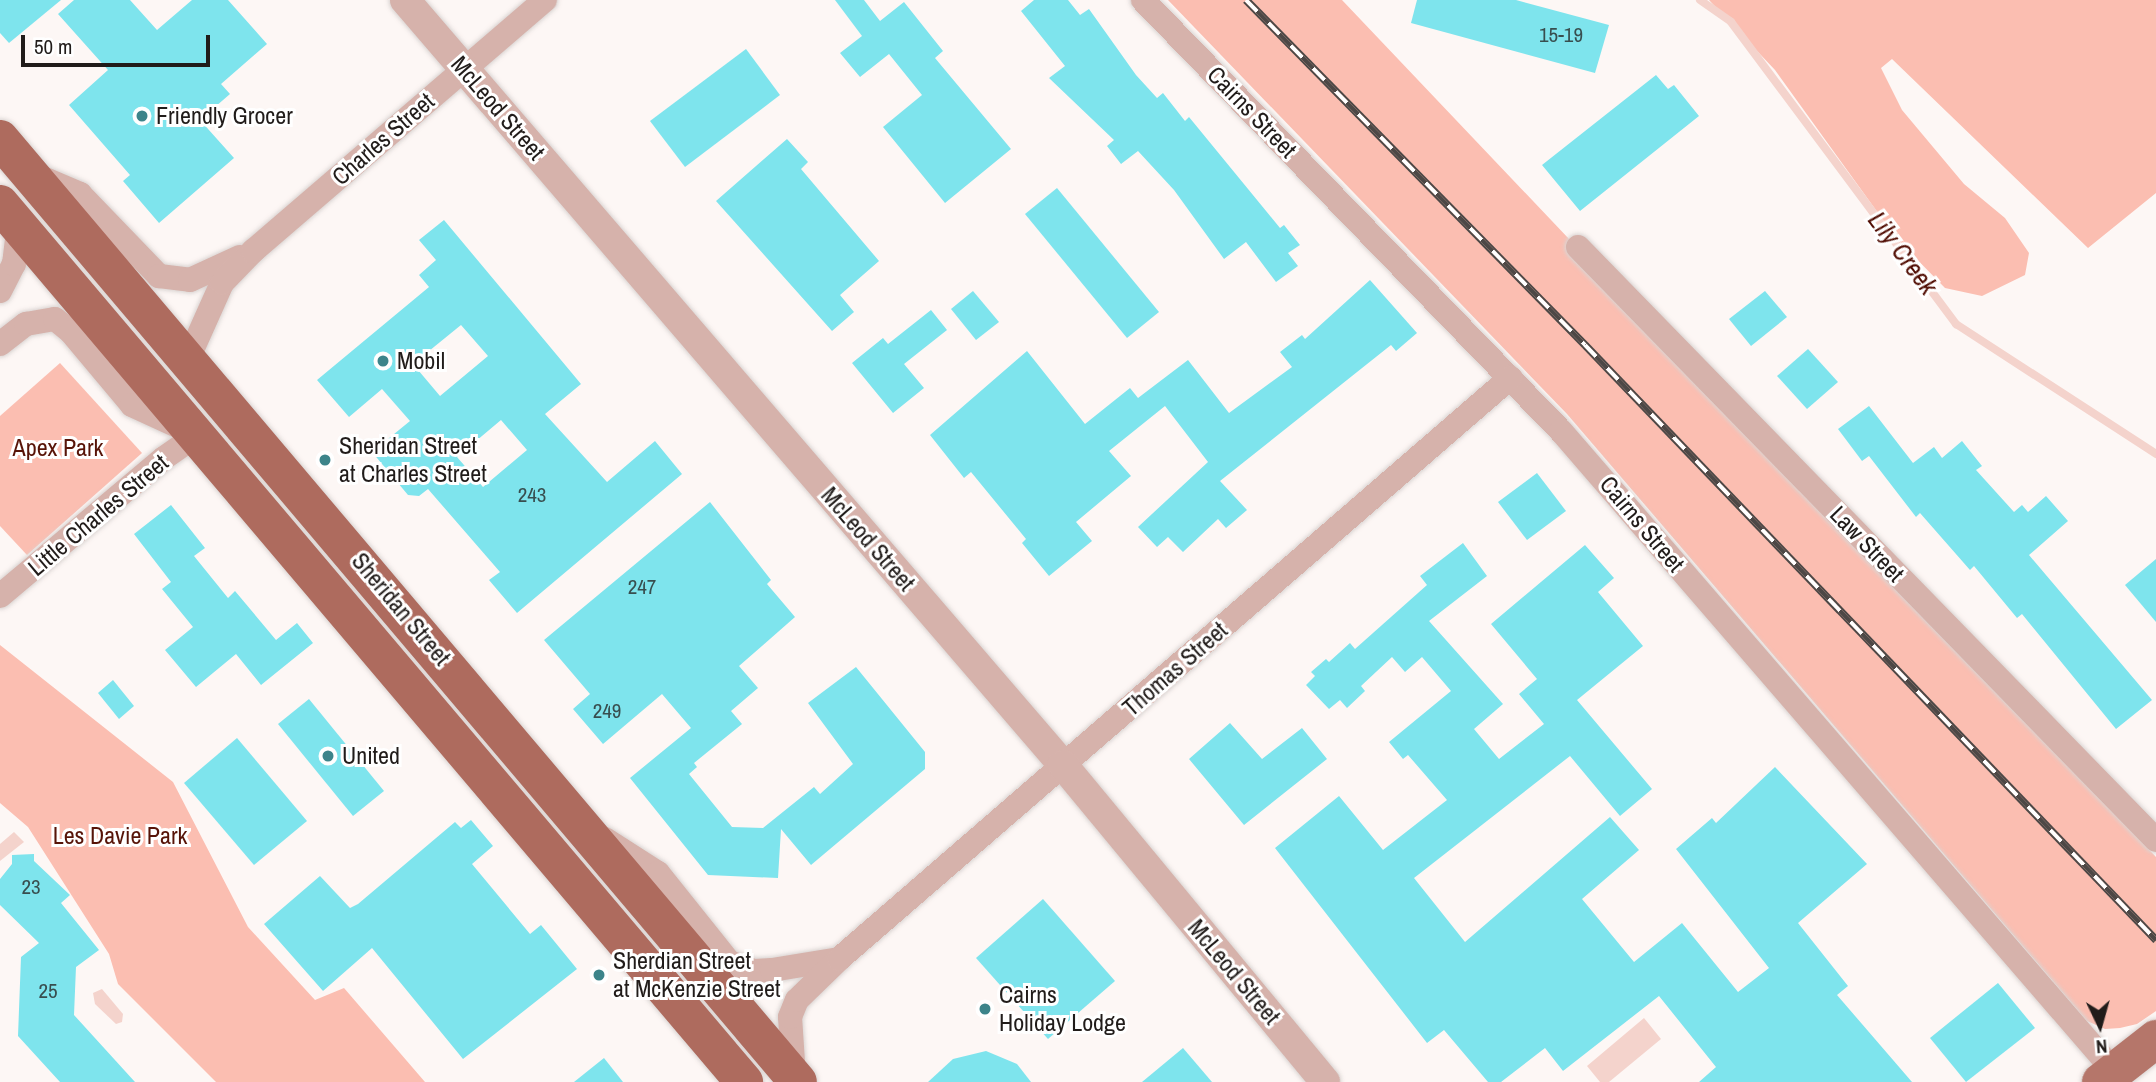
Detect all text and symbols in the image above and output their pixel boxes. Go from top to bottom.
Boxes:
scale bar [24,21,214,65]
house number: 15-19 [1539,22,1583,48]
text: 50 m [34,32,72,61]
street label: McLeod Street [445,50,551,166]
street label: Cairns Street [1201,60,1303,164]
street label: Charles Street [326,87,440,191]
place label: Friendly Grocer [156,102,293,130]
marker: Friendly Grocer [134,108,150,124]
water label: Lily Creek [1862,205,1944,301]
place label: Mobil [397,347,445,375]
marker: Mobil [375,353,391,369]
place label: Sheridan Street at Charles Street [339,432,487,488]
park label: Apex Park [13,434,103,462]
street label: Little Charles Street [22,448,174,582]
marker: Sheridan Street at Charles Street [317,452,333,468]
street label: Cairns Street [1594,470,1690,578]
street label: McLeod Street [815,481,921,597]
house number: 243 [518,482,546,508]
street label: Law Street [1824,500,1910,588]
street label: Sheridan Street [346,547,456,671]
house number: 247 [628,574,656,600]
street label: Thomas Street [1117,616,1233,722]
house number: 249 [593,698,621,724]
place label: United [342,742,400,770]
marker: United [320,748,336,764]
park label: Les Davie Park [53,822,187,850]
house number: 23 [21,874,41,900]
street label: McLeod Street [1182,914,1286,1030]
place label: Sherdian Street at McKenzie Street [613,947,780,1003]
marker: Sherdian Street at McKenzie Street [591,967,607,983]
house number: 25 [38,978,58,1004]
place label: Cairns Holiday Lodge [999,981,1126,1037]
north arrow [2065,991,2135,1061]
marker: Cairns Holiday Lodge [977,1001,993,1017]
text: N [2095,1033,2109,1060]

